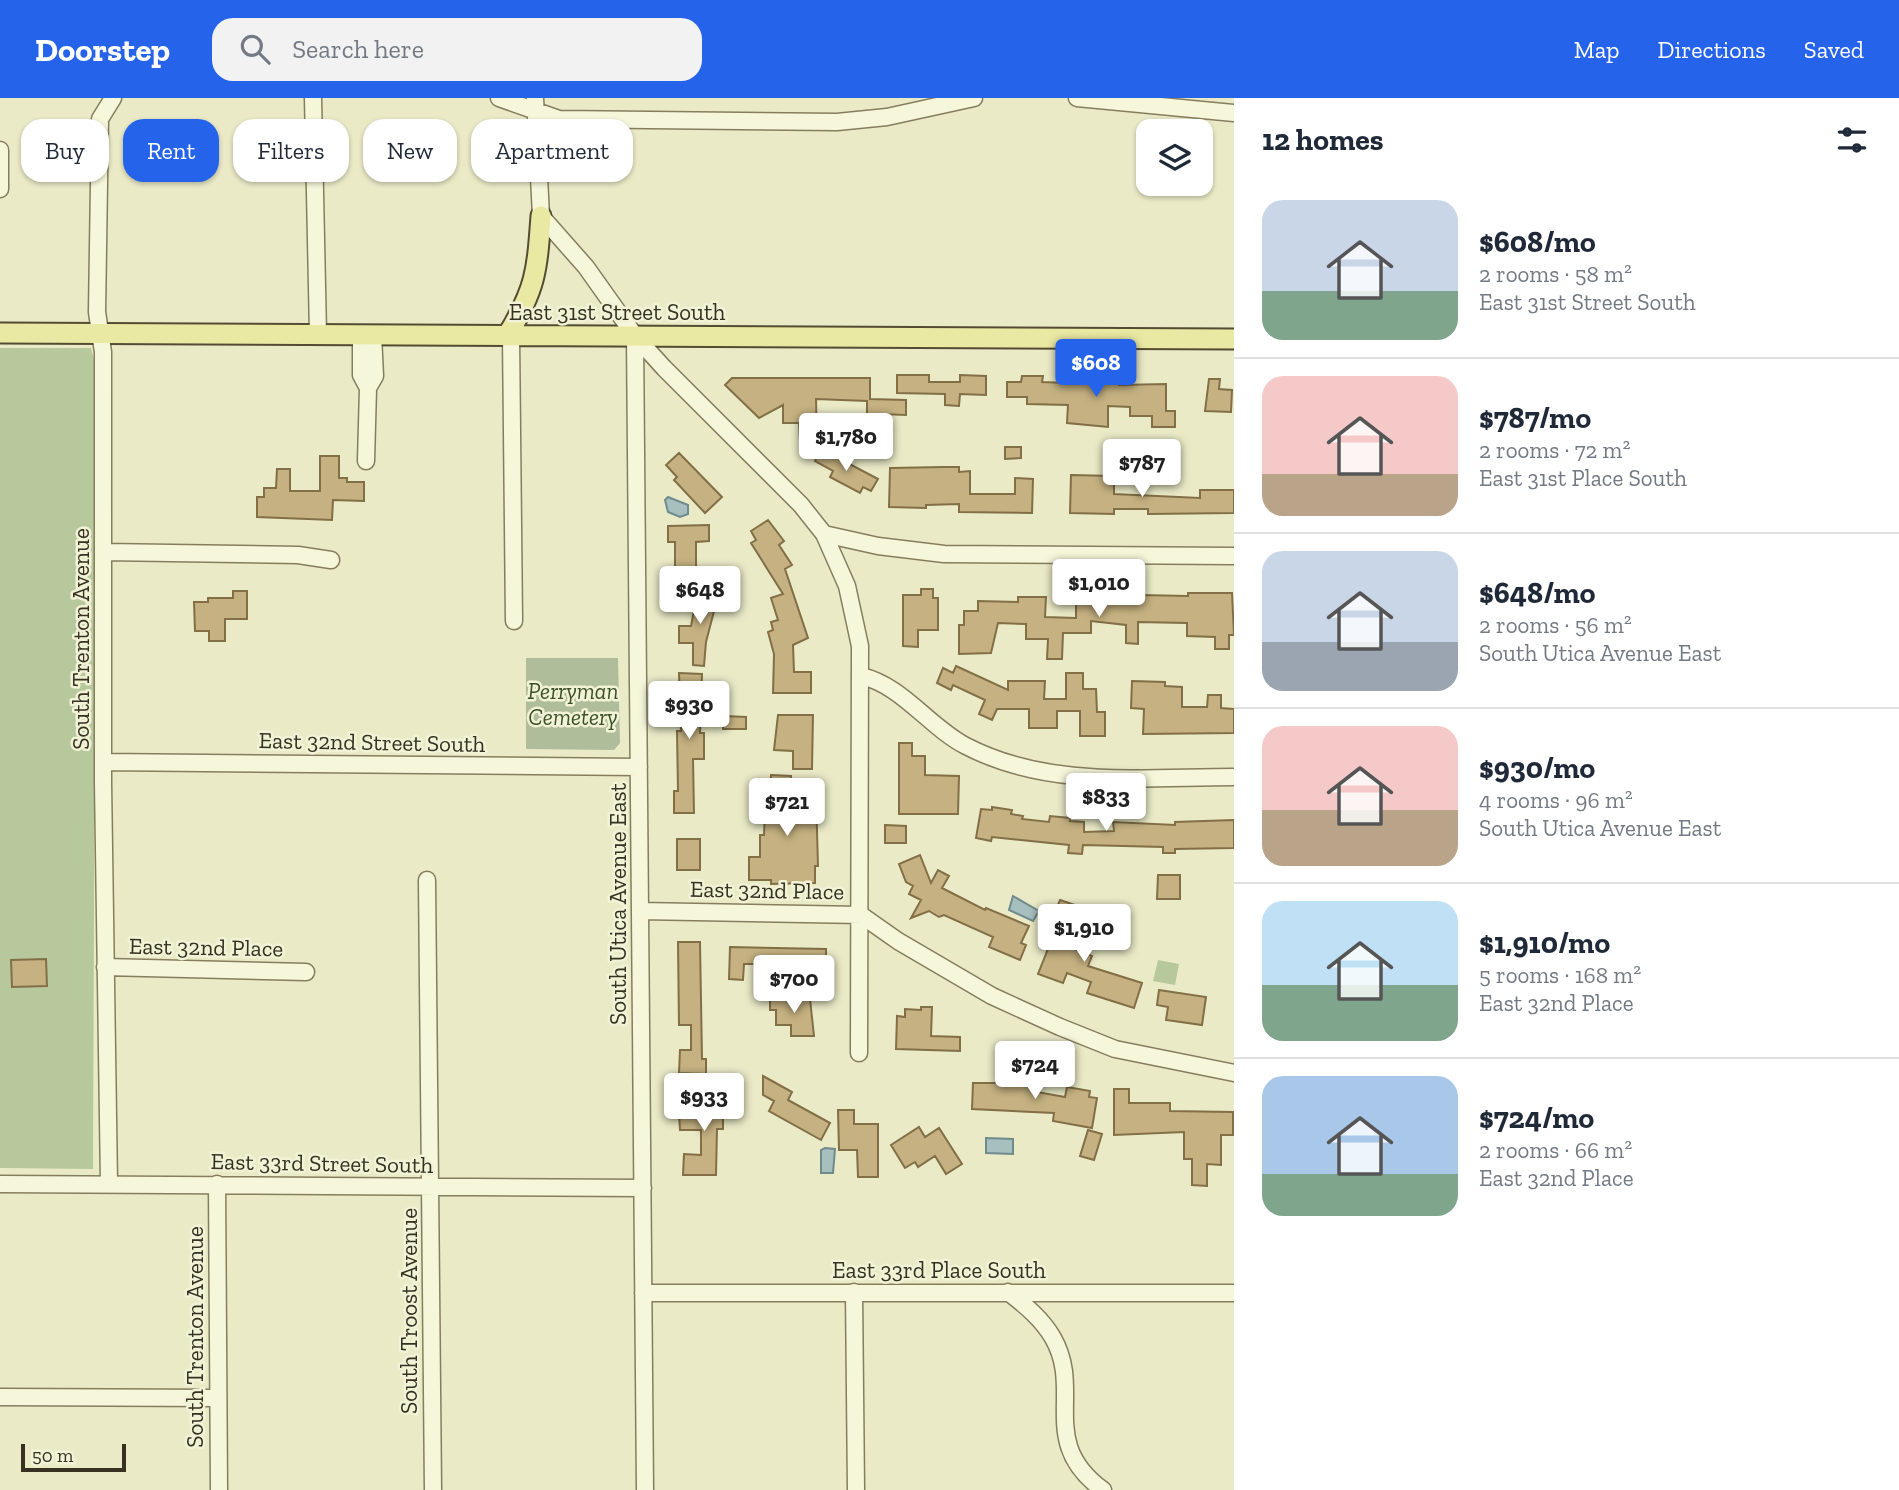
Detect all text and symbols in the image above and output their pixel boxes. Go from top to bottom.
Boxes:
search box [212,18,702,81]
text: Doorstep [35,30,170,69]
icon: search [236,30,274,68]
text: Search here [292,33,424,65]
text: Map [1574,35,1620,64]
text: Directions [1658,35,1766,64]
text: Saved [1804,35,1864,64]
chip: Buy [21,119,109,182]
chip: Rent [123,119,219,182]
chip: Filters [233,119,349,182]
chip: New [363,119,457,182]
chip: Apartment [471,119,633,182]
map controls [1136,119,1213,196]
button: layers [1136,119,1213,196]
icon: filters [1833,121,1871,159]
text: 12 homes [1262,122,1384,158]
text: $608/mo [1479,224,1596,260]
icon: home [1318,228,1402,312]
text: 2 rooms · 58 m² [1479,260,1632,288]
text: East 31st Street South [1479,288,1696,316]
street label: East 31st Street South [509,298,725,326]
pin: $608 [1055,340,1137,399]
text: $608 [1071,348,1121,376]
text: $787/mo [1479,400,1591,436]
icon: home [1318,404,1402,488]
pin: $1,780 [789,414,903,473]
text: $1,780 [815,422,877,450]
text: 2 rooms · 72 m² [1479,436,1630,464]
pin: $787 [1101,440,1183,499]
text: $787 [1119,448,1165,476]
text: East 31st Place South [1479,464,1687,492]
street label: South Trenton Avenue [67,528,95,750]
pin: $1,010 [1042,560,1156,619]
pin: $648 [659,566,741,626]
text: $1,010 [1068,568,1130,596]
text: $648 [675,575,725,603]
text: $648/mo [1479,575,1596,611]
icon: home [1318,579,1402,663]
text: 2 rooms · 56 m² [1479,611,1632,639]
text: South Utica Avenue East [1479,639,1721,667]
park label: Perryman Cemetery [528,677,618,731]
pin: $930 [648,682,730,741]
text: $930 [664,690,714,718]
street label: East 32nd Street South [258,726,486,758]
text: $930/mo [1479,750,1595,786]
icon: home [1318,754,1402,838]
pin: $833 [1065,774,1147,833]
pin: $721 [746,778,828,838]
street label: South Utica Avenue East [604,782,632,1025]
text: $833 [1082,782,1130,810]
text: 4 rooms · 96 m² [1479,786,1633,814]
text: $721 [765,787,809,815]
text: South Utica Avenue East [1479,814,1721,842]
street label: East 32nd Place [690,875,844,905]
pin: $1,910 [1027,904,1141,964]
text: $1,910 [1054,913,1114,941]
text: $1,910/mo [1479,925,1610,961]
icon: home [1318,929,1402,1013]
street label: East 32nd Place [129,932,283,962]
pin: $700 [753,956,835,1015]
text: 5 rooms · 168 m² [1479,961,1641,989]
text: $700 [769,964,819,992]
text: East 32nd Place [1479,989,1633,1017]
pin: $724 [994,1042,1076,1101]
text: $724 [1011,1050,1059,1078]
pin: $933 [663,1074,745,1133]
text: $933 [680,1082,728,1110]
text: $724/mo [1479,1100,1594,1136]
icon: home [1318,1104,1402,1188]
text: 2 rooms · 66 m² [1479,1136,1632,1164]
street label: East 33rd Street South [210,1147,434,1179]
text: East 32nd Place [1479,1164,1633,1192]
street label: South Troost Avenue [395,1208,423,1414]
street label: South Trenton Avenue [181,1226,209,1448]
street label: East 33rd Place South [832,1256,1046,1284]
scale bar [21,1441,126,1473]
text: 50 m [32,1444,73,1467]

